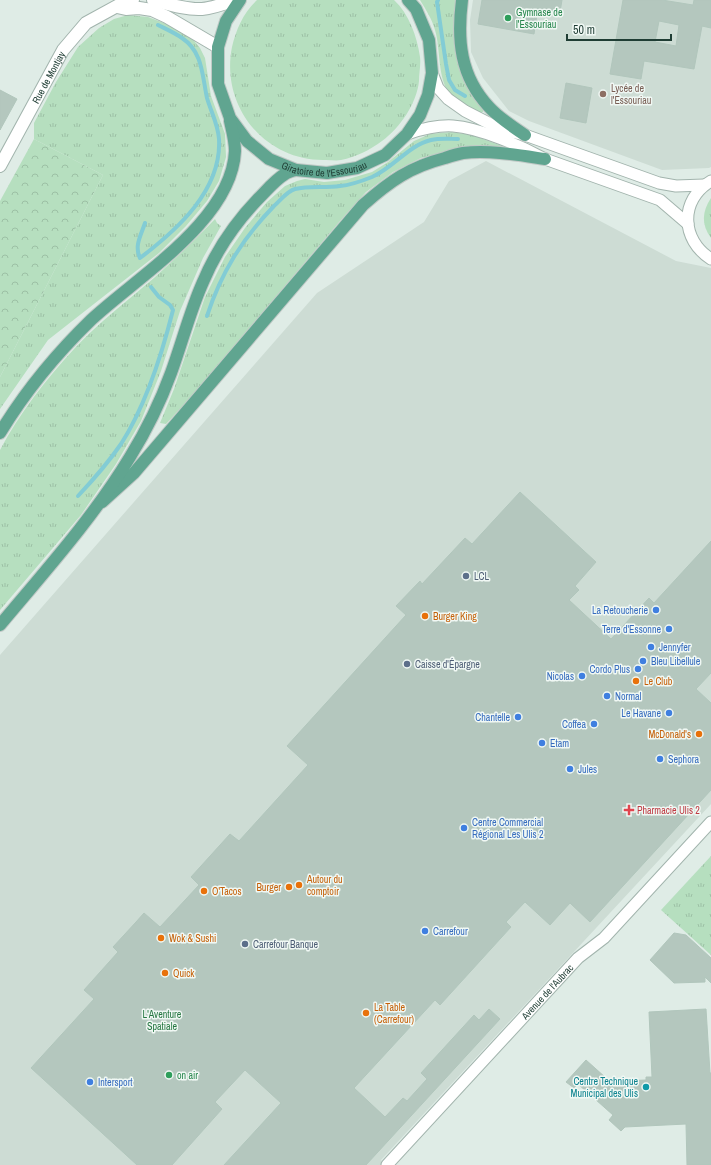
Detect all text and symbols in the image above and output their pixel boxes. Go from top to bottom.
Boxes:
place label: Gymnase de l'Essouriau [516,6,563,31]
marker: Gymnase de l'Essouriau [503,13,513,23]
scale bar [567,16,671,42]
text: 50 m [573,22,595,38]
street label: Rue de Montjay [29,48,68,106]
place label: Lycée de l'Essouriau [611,82,651,107]
marker: Lycée de l'Essouriau [598,89,608,99]
street label: Giratoire de l'Essouriau [280,158,369,179]
place label: LCL [474,570,489,583]
marker: LCL [461,571,471,581]
place label: La Retoucherie [592,604,648,617]
marker: La Retoucherie [651,605,661,615]
place label: Burger King [433,610,477,623]
marker: Burger King [420,611,430,621]
place label: Terre d'Essonne [602,623,661,636]
marker: Terre d'Essonne [664,624,674,634]
place label: Jennyfer [659,641,691,654]
marker: Jennyfer [646,642,656,652]
place label: Bleu Libellule [651,655,701,668]
marker: Bleu Libellule [638,656,648,666]
place label: Caisse d'Épargne [415,658,480,671]
marker: Caisse d'Épargne [402,659,412,669]
place label: Cordo Plus [589,663,630,676]
marker: Cordo Plus [633,664,643,674]
place label: Nicolas [547,670,574,683]
marker: Nicolas [577,671,587,681]
place label: Le Club [644,675,673,688]
marker: Le Club [631,676,641,686]
place label: Normal [615,690,642,703]
marker: Normal [602,691,612,701]
place label: Le Havane [621,707,661,720]
marker: Le Havane [664,708,674,718]
place label: Chantelle [475,711,510,724]
marker: Chantelle [513,712,523,722]
place label: Coffea [562,718,586,731]
marker: Coffea [589,719,599,729]
place label: McDonald's [648,728,691,741]
marker: McDonald's [694,729,704,739]
place label: Etam [550,737,569,750]
marker: Etam [537,738,547,748]
place label: Sephora [668,753,699,766]
marker: Sephora [655,754,665,764]
place label: Jules [578,763,597,776]
marker: Jules [565,764,575,774]
place label: Pharmacie Ulis 2 [637,804,700,817]
marker: Pharmacie Ulis 2 [624,805,634,815]
place label: Centre Commercial Régional Les Ulis 2 [472,816,544,841]
marker: Centre Commercial Régional Les Ulis 2 [459,823,469,833]
place label: Autour du comptoir [306,873,343,898]
marker: Autour du comptoir [294,880,304,890]
place label: Burger [256,881,281,894]
marker: Burger [284,882,294,892]
place label: O'Tacos [212,885,242,898]
marker: O'Tacos [199,886,209,896]
place label: Carrefour [433,925,468,938]
marker: Carrefour [420,926,430,936]
place label: Wok & Sushi [169,932,216,945]
marker: Wok & Sushi [156,933,166,943]
place label: Carrefour Banque [253,938,319,951]
marker: Carrefour Banque [240,939,250,949]
street label: Avenue de l'Aubrac [518,961,576,1023]
place label: Quick [173,967,195,980]
marker: Quick [160,968,170,978]
place label: La Table (Carrefour) [374,1001,414,1026]
park label: L'Aventure Spatiale [143,1008,182,1033]
marker: La Table (Carrefour) [361,1008,371,1018]
place label: on air [177,1069,198,1082]
marker: on air [164,1070,174,1080]
place label: Centre Technique Municipal des Ulis [571,1075,638,1100]
place label: Intersport [98,1076,133,1089]
marker: Intersport [85,1077,95,1087]
marker: Centre Technique Municipal des Ulis [641,1082,651,1092]

